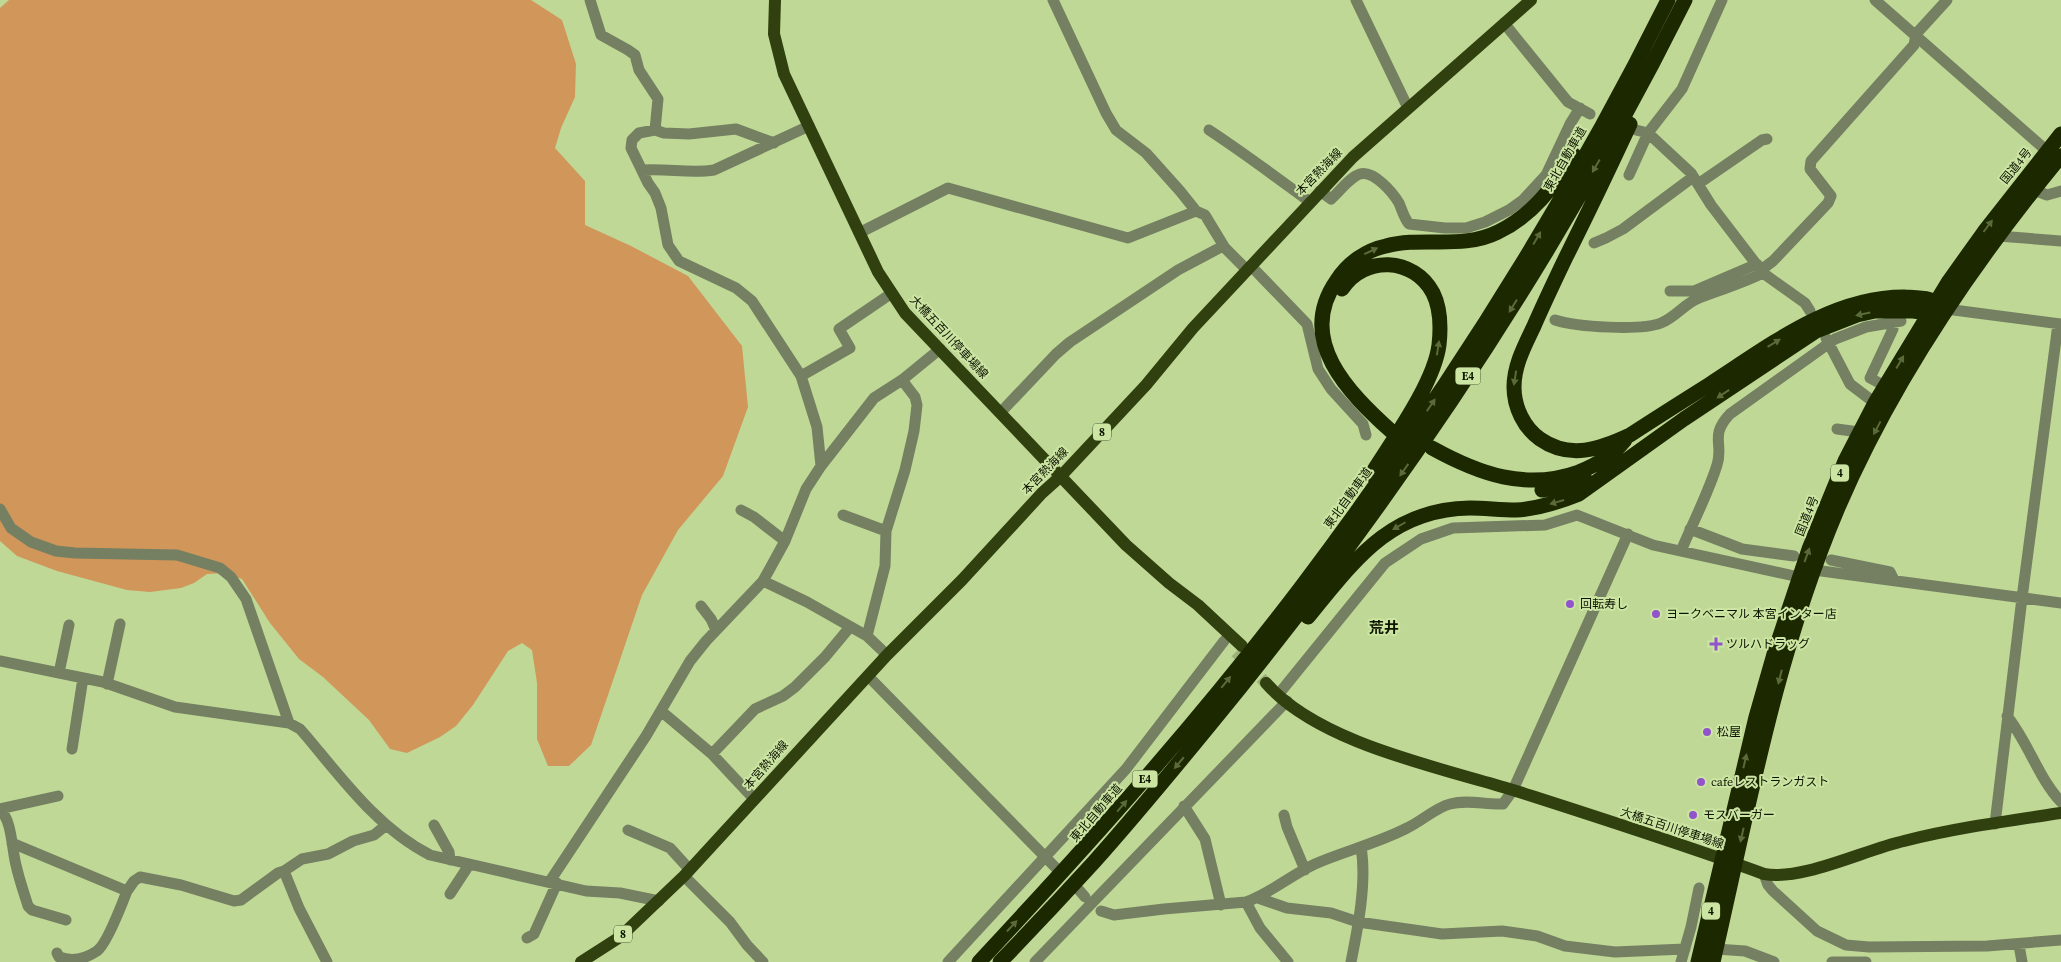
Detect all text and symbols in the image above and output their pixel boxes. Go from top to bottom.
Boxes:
street label: 東北自動車道 [1540,124,1590,194]
street label: 本宮熱海線 [1292,145,1346,199]
street label: 国道4号 [1997,145,2035,187]
one-way arrow [1591,160,1600,173]
one-way arrow [1983,220,1994,233]
one-way arrow [1532,231,1541,245]
one-way arrow [1364,247,1378,255]
street label: 大橋五百川停車場線 [906,292,992,382]
one-way arrow [1508,299,1517,312]
one-way arrow [1856,310,1871,318]
one-way arrow [1768,339,1781,348]
one-way arrow [1434,340,1442,356]
one-way arrow [1895,355,1904,368]
road number: E4 [1456,368,1480,384]
one-way arrow [1511,371,1519,387]
one-way arrow [1717,389,1730,399]
one-way arrow [1426,398,1436,412]
one-way arrow [1873,421,1881,435]
road number: 8 [1093,424,1111,441]
street label: 本宮熱海線 [1018,444,1072,498]
street label: 東北自動車道 [1320,464,1376,532]
one-way arrow [1399,464,1409,477]
road number: 4 [1831,464,1849,482]
street label: 国道4号 [1792,494,1822,538]
one-way arrow [1549,498,1564,506]
one-way arrow [1391,522,1406,530]
one-way arrow [1804,548,1811,563]
place label: 回転寿し [1580,596,1628,612]
marker: 回転寿し [1564,598,1576,610]
place label: ヨークベニマル 本宮インター店 [1666,606,1837,622]
marker: ヨークベニマル 本宮インター店 [1650,608,1662,620]
district label: 荒井 [1369,617,1399,638]
place label: ツルハドラッグ [1726,636,1810,652]
marker: ツルハドラッグ [1710,638,1722,650]
one-way arrow [1776,669,1784,684]
one-way arrow [1221,675,1232,688]
place label: 松屋 [1717,724,1741,740]
marker: 松屋 [1701,726,1713,738]
street label: 本宮熱海線 [740,737,792,793]
one-way arrow [1741,754,1749,769]
one-way arrow [1173,756,1184,769]
road number: E4 [1132,771,1158,788]
place label: cafeレストランガスト [1711,774,1829,790]
marker: cafeレストランガスト [1695,776,1707,788]
street label: 東北自動車道 [1066,781,1126,845]
one-way arrow [1116,800,1127,813]
street label: 大橋五百川停車場線 [1618,804,1726,852]
place label: モスバーガー [1703,807,1775,823]
marker: モスバーガー [1687,809,1699,821]
one-way arrow [1738,827,1746,842]
road number: 4 [1702,902,1720,919]
one-way arrow [1007,920,1018,933]
road number: 8 [614,926,632,942]

